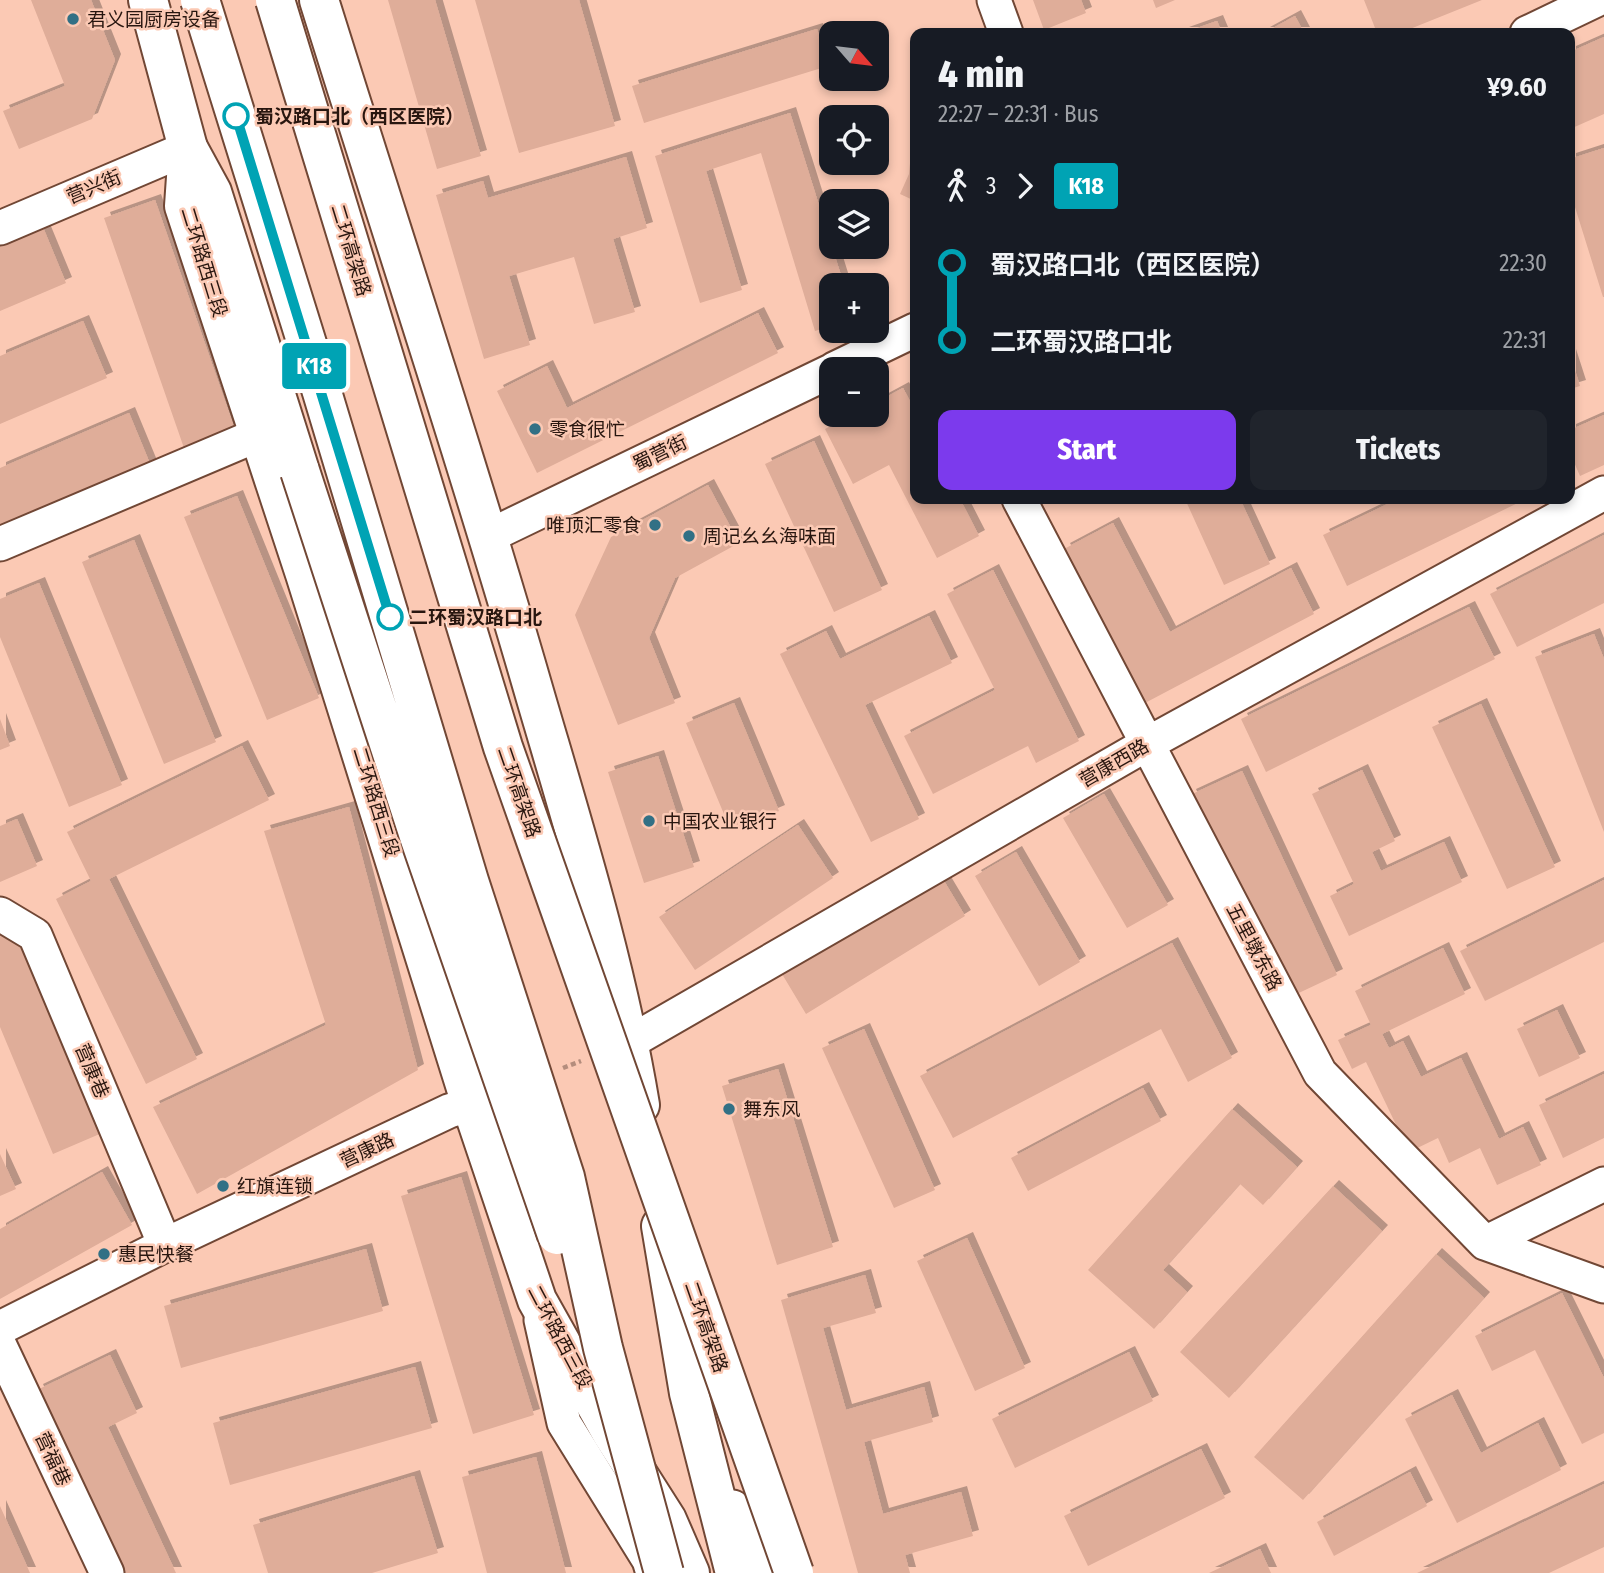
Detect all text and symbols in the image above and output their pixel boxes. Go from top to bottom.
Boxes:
place label: 君义园厨房设备 [87,8,220,31]
marker: 君义园厨房设备 [65,11,81,27]
north arrow [819,21,889,91]
map controls [819,21,889,427]
text: 4 min [938,51,1024,97]
text: ¥9.60 [1487,72,1547,103]
text: 22:27 – 22:31 · Bus [938,100,1098,128]
marker: 蜀汉路口北（西区医院） [223,103,249,129]
place label: 蜀汉路口北（西区医院） [255,105,464,128]
button: locate [819,105,889,175]
street label: 营兴街 [63,165,125,209]
icon: walk [938,167,976,205]
icon: forward [1006,167,1044,205]
text: 3 [986,172,996,200]
text: K18 [1068,172,1104,200]
button: layers [819,189,889,259]
street label: 二环高架路 [326,201,376,299]
street label: 二环路西三段 [176,204,232,320]
text: 22:30 [1499,249,1547,277]
text: 蜀汉路口北（西区医院） [990,250,1276,281]
button: + [819,273,889,343]
text: 22:31 [1503,326,1547,354]
text: 二环蜀汉路口北 [990,327,1172,358]
line badge: K18 [274,343,354,389]
text: K18 [296,352,332,380]
button: − [819,357,889,427]
button: Start [938,410,1236,490]
button: Tickets [1250,410,1547,490]
place label: 零食很忙 [549,418,625,441]
marker: 零食很忙 [527,421,543,437]
street label: 蜀营街 [629,430,691,476]
place label: 唯顶汇零食 [546,514,641,537]
marker: 唯顶汇零食 [647,517,663,533]
place label: 周记幺幺海味面 [703,525,836,548]
marker: 周记幺幺海味面 [681,528,697,544]
marker: 二环蜀汉路口北 [377,604,403,630]
place label: 二环蜀汉路口北 [409,606,542,629]
street label: 营康西路 [1075,734,1153,792]
street label: 二环高架路 [493,743,545,841]
street label: 二环路西三段 [348,744,404,860]
place label: 中国农业银行 [663,810,777,833]
marker: 中国农业银行 [641,813,657,829]
street label: 五里墩东路 [1222,900,1286,994]
street label: 营康巷 [70,1040,114,1102]
place label: 舞东风 [743,1098,800,1121]
marker: 舞东风 [721,1101,737,1117]
street label: 营康路 [336,1128,398,1172]
place label: 红旗连锁 [237,1175,313,1198]
marker: 红旗连锁 [215,1178,231,1194]
place label: 惠民快餐 [118,1243,194,1266]
marker: 惠民快餐 [96,1246,112,1262]
street label: 二环高架路 [680,1278,732,1376]
street label: 二环路西三段 [523,1281,597,1393]
street label: 营福巷 [31,1428,75,1490]

